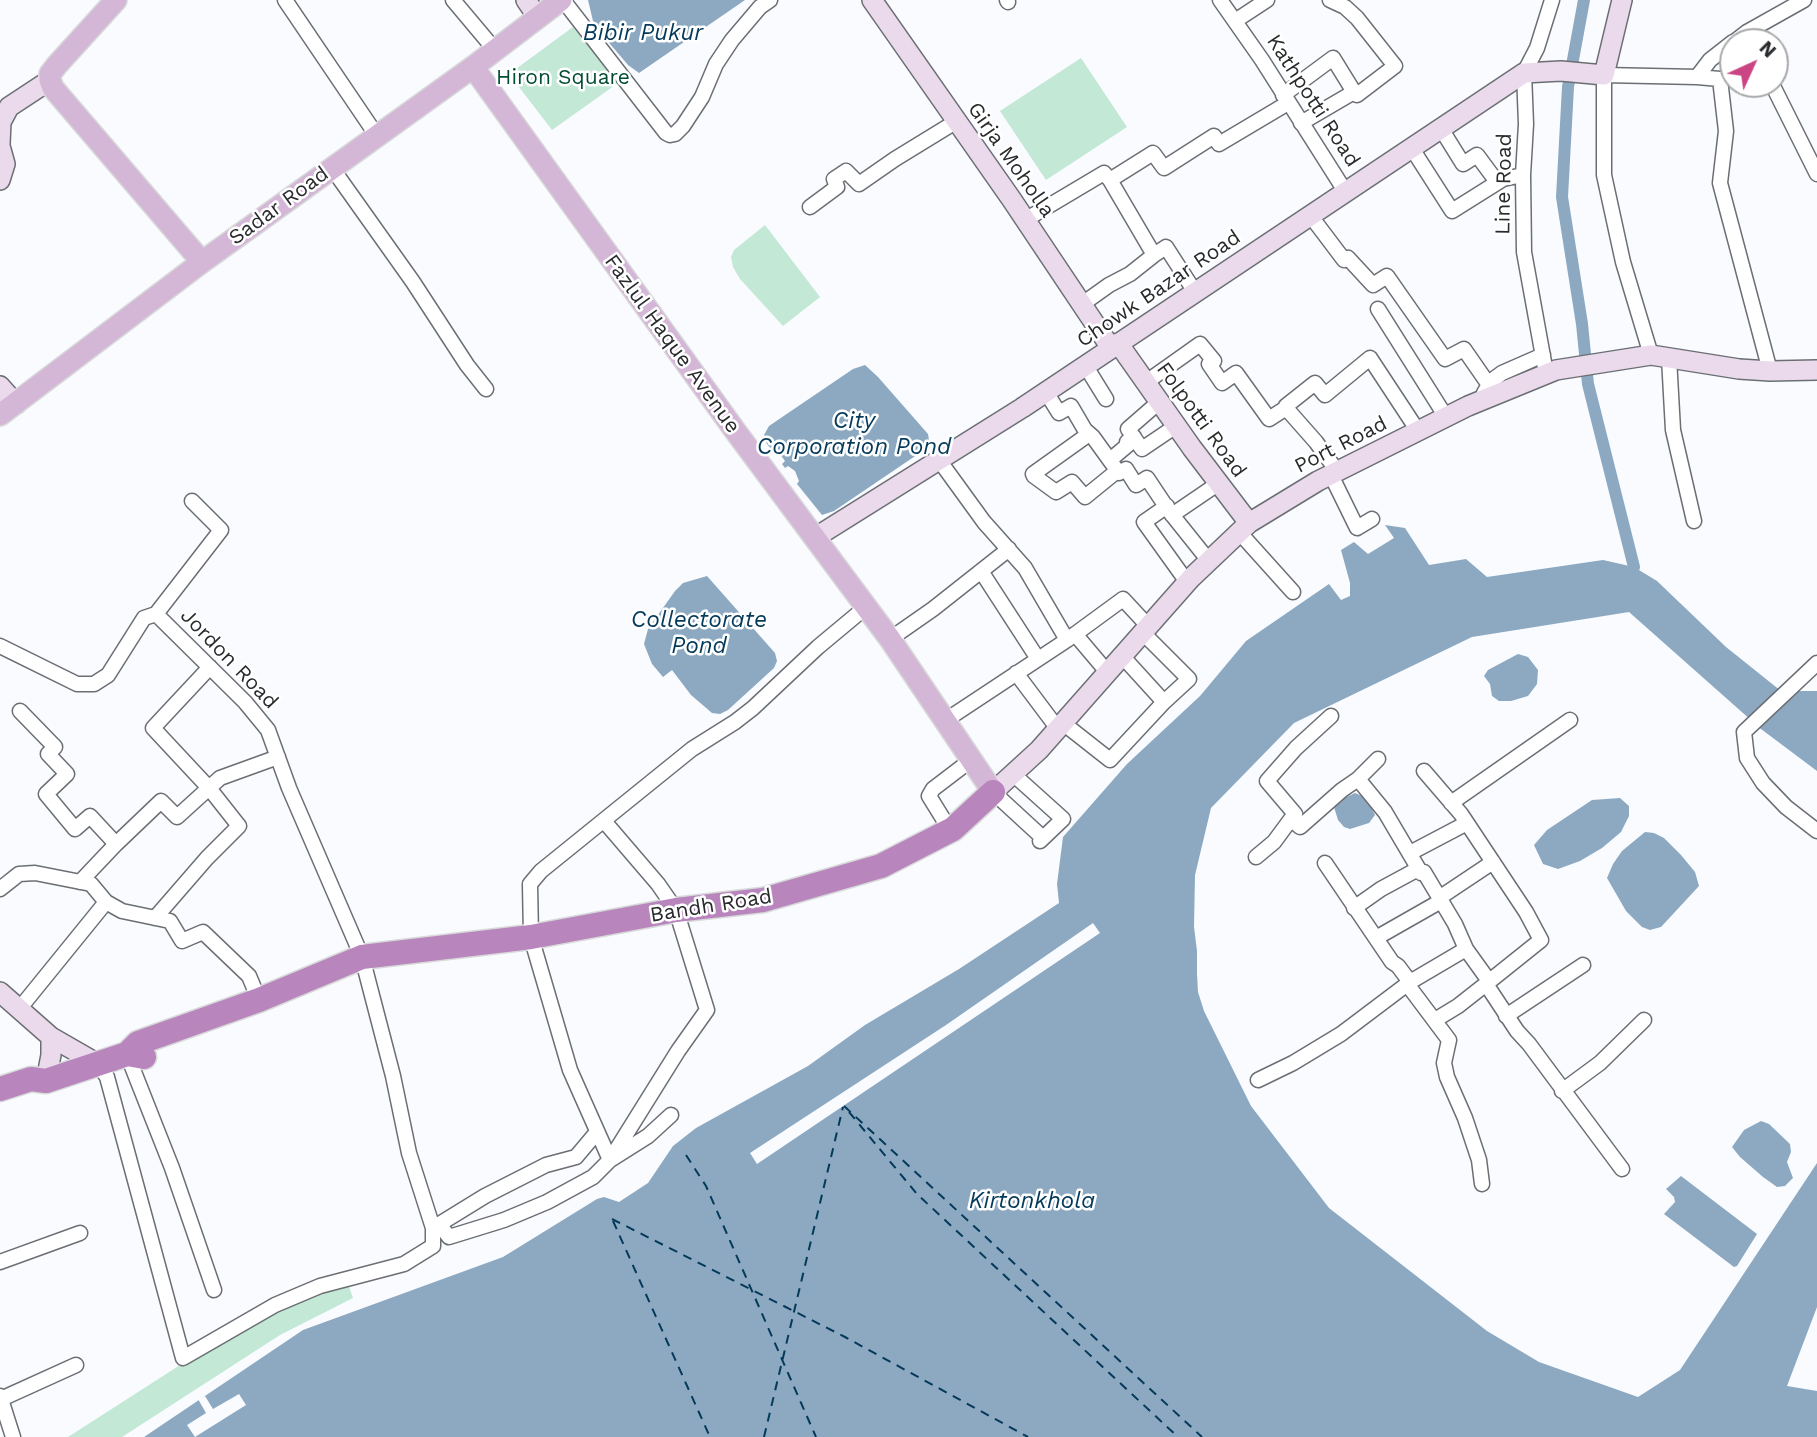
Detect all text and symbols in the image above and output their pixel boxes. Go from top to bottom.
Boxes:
water label: Bibir Pukur [583,19,703,47]
north arrow [1719,28,1789,98]
street label: Kathpotti Road [1261,30,1365,172]
text: N [1755,36,1781,62]
park label: Hiron Square [496,65,630,91]
street label: Girja Moholla [962,98,1060,222]
street label: Line Road [1491,133,1517,235]
street label: Sadar Road [224,161,334,251]
street label: Chowk Bazar Road [1072,225,1246,353]
street label: Fazlul Haque Avenue [599,250,745,438]
street label: Folpotti Road [1151,357,1251,483]
water label: City Corporation Pond [757,407,951,461]
street label: Port Road [1291,411,1391,479]
street label: Jordon Road [175,604,283,714]
water label: Collectorate Pond [631,606,767,660]
street label: Bandh Road [648,884,774,928]
water label: Kirtonkhola [969,1187,1095,1215]

